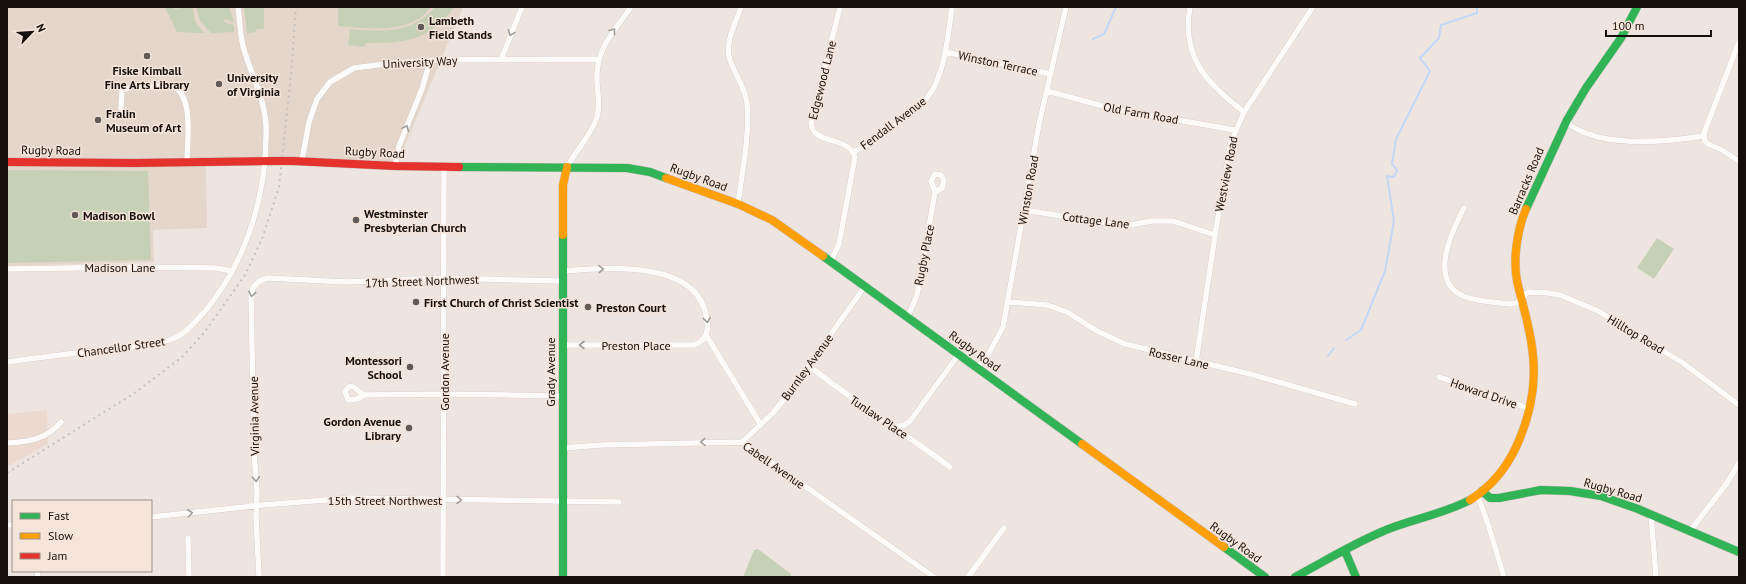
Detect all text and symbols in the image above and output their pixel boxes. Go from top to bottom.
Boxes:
north arrow [12,12,52,52]
scale bar [1606,12,1711,38]
place label: Lambeth Field Stands [429,13,492,42]
text: 100 m [1612,18,1645,33]
text: N [33,22,49,34]
marker: Lambeth Field Stands [416,22,426,32]
one-way arrow [608,29,615,36]
one-way arrow [508,30,516,37]
street label: Edgewood Lane [805,39,839,121]
street label: Winston Terrace [957,47,1039,79]
marker: Fiske Kimball Fine Arts Library [142,51,152,61]
street label: University Way [382,53,458,71]
place label: Fiske Kimball Fine Arts Library [105,63,190,92]
place label: University of Virginia [227,70,280,99]
marker: University of Virginia [214,79,224,89]
street label: Fendall Avenue [857,93,929,153]
street label: Old Farm Road [1102,99,1180,127]
place label: Fralin Museum of Art [106,106,182,135]
marker: Fralin Museum of Art [93,115,103,125]
one-way arrow [401,125,409,133]
street label: Westview Road [1211,135,1241,213]
street label: Rugby Road [21,142,81,158]
street label: Rugby Road [345,143,405,161]
street label: Barracks Road [1505,145,1547,217]
street label: Winston Road [1015,154,1041,226]
street label: Rugby Road [668,160,730,194]
place label: Westminster Presbyterian Church [364,206,466,235]
place label: Madison Bowl [83,208,155,223]
street label: Cottage Lane [1062,208,1130,232]
marker: Madison Bowl [70,210,80,220]
marker: Westminster Presbyterian Church [351,215,361,225]
street label: Rugby Place [911,223,937,287]
street label: Madison Lane [85,260,155,275]
one-way arrow [598,264,604,273]
street label: 17th Street Northwest [365,272,479,290]
one-way arrow [249,290,257,297]
place label: First Church of Christ Scientist [424,295,579,310]
marker: First Church of Christ Scientist [411,297,421,307]
place label: Preston Court [596,300,667,315]
marker: Preston Court [583,302,593,312]
street label: Hilltop Road [1605,311,1667,357]
one-way arrow [702,317,711,323]
street label: Rugby Road [946,327,1004,375]
street label: Burnley Avenue [778,331,836,403]
street label: Chancellor Street [76,333,166,361]
street label: Gordon Avenue [437,333,452,411]
street label: Grady Avenue [543,337,558,407]
street label: Preston Place [601,338,671,353]
one-way arrow [579,341,585,349]
street label: Rosser Lane [1148,344,1210,372]
place label: Montessori School [345,353,402,382]
marker: Montessori School [405,362,415,372]
street label: Howard Drive [1449,375,1519,411]
street label: Virginia Avenue [246,376,262,457]
street label: Tunlaw Place [847,392,911,442]
place label: Gordon Avenue Library [324,414,401,443]
marker: Gordon Avenue Library [404,423,414,433]
one-way arrow [700,438,706,447]
street label: Cabell Avenue [740,438,808,492]
street label: Rugby Road [1582,475,1644,505]
one-way arrow [252,476,261,482]
street label: 15th Street Northwest [328,493,442,508]
one-way arrow [456,496,462,504]
legend [12,500,152,572]
text: Fast [48,508,69,523]
one-way arrow [187,509,193,518]
street label: Rugby Road [1207,518,1265,566]
text: Slow [48,528,73,543]
text: Jam [47,548,67,563]

